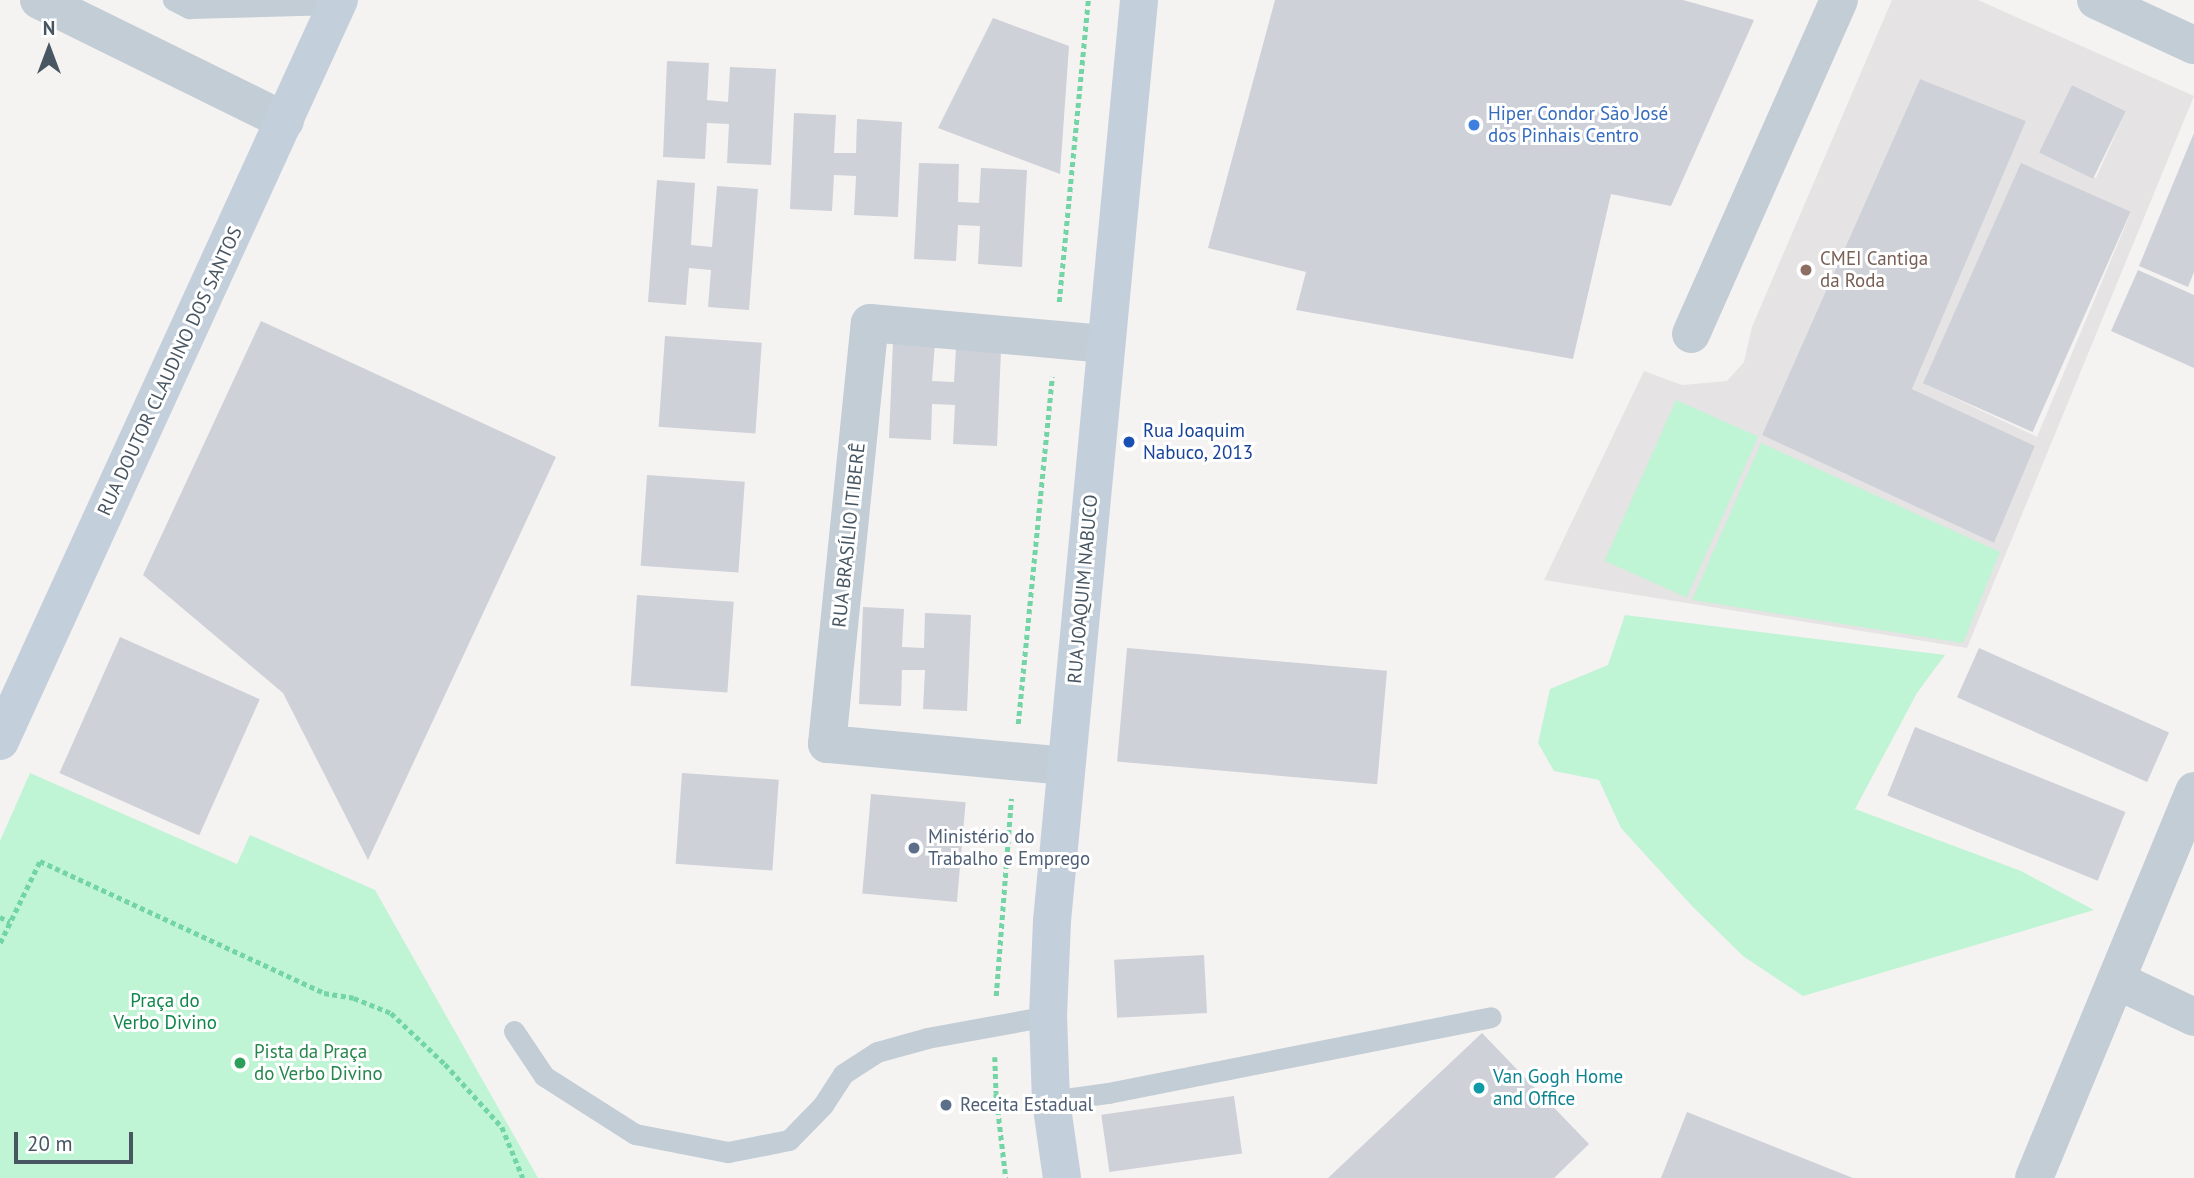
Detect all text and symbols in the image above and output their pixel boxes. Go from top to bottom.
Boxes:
north arrow [14,14,84,84]
text: N [43,16,55,40]
place label: Hiper Condor São José dos Pinhais Centro [1488,103,1668,147]
marker: Hiper Condor São José dos Pinhais Centro [1466,117,1482,133]
street label: RUA DOUTOR CLAUDINO DOS SANTOS [93,222,247,520]
place label: CMEI Cantiga da Roda [1820,248,1928,292]
marker: CMEI Cantiga da Roda [1798,262,1814,278]
place label: Rua Joaquim Nabuco, 2013 [1143,420,1255,464]
marker: Rua Joaquim Nabuco, 2013 [1121,434,1137,450]
street label: RUA BRASÍLIO ITIBERÊ [828,441,870,629]
street label: RUA JOAQUIM NABUCO [1063,493,1103,685]
place label: Ministério do Trabalho e Emprego [928,826,1090,870]
marker: Ministério do Trabalho e Emprego [906,840,922,856]
park label: Praça do Verbo Divino [113,990,217,1034]
place label: Pista da Praça do Verbo Divino [254,1041,383,1085]
marker: Pista da Praça do Verbo Divino [232,1055,248,1071]
place label: Van Gogh Home and Office [1493,1066,1623,1110]
marker: Van Gogh Home and Office [1471,1080,1487,1096]
place label: Receita Estadual [960,1094,1093,1116]
marker: Receita Estadual [938,1097,954,1113]
scale bar [18,1118,136,1162]
text: 20 m [27,1130,73,1157]

